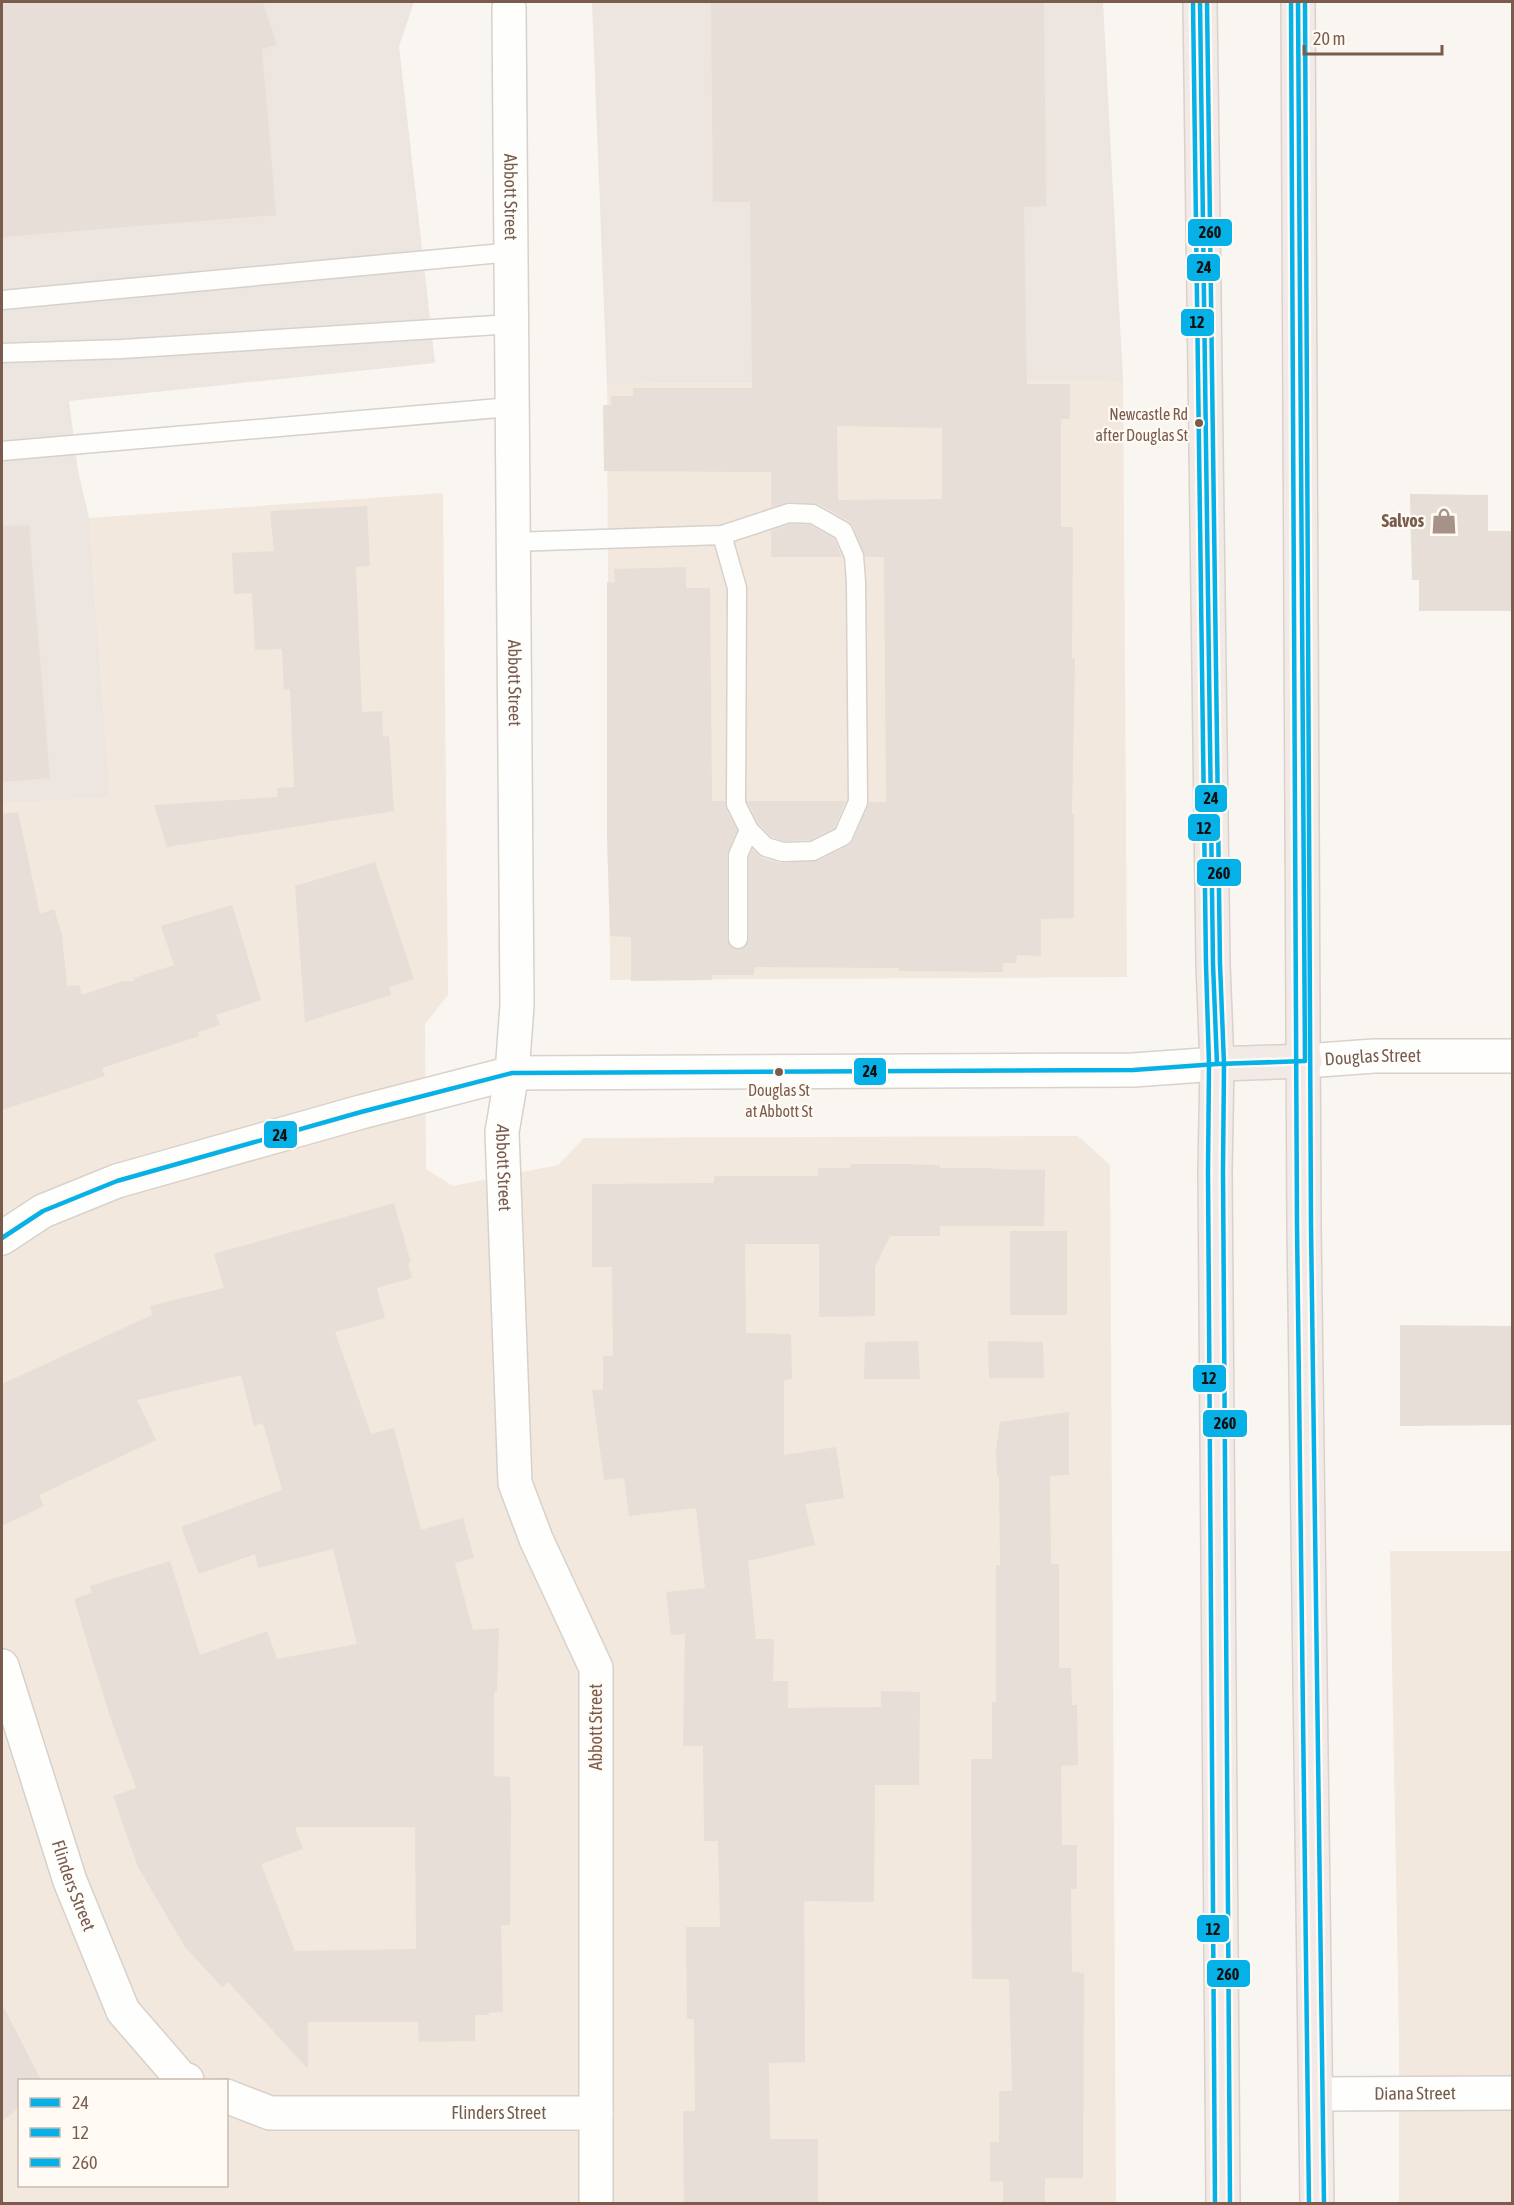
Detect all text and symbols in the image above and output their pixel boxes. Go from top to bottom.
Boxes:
scale bar [1304,18,1442,56]
text: 20 m [1313,28,1345,49]
street label: Abbott Street [500,154,522,240]
line badge: 260 [1187,218,1233,247]
text: 260 [1199,223,1222,241]
line badge: 24 [1186,253,1221,282]
text: 24 [1196,258,1212,276]
line badge: 12 [1180,308,1215,337]
text: 12 [1189,313,1205,331]
place label: Newcastle Rd after Douglas St [1096,405,1188,445]
marker: Newcastle Rd after Douglas St [1193,417,1205,429]
shop icon: Salvos [1429,506,1459,536]
place label: Salvos [1381,510,1425,531]
street label: Abbott Street [504,640,526,726]
line badge: 24 [1194,784,1228,813]
text: 24 [1203,789,1219,807]
line badge: 12 [1187,813,1221,842]
text: 12 [1196,819,1212,837]
line badge: 260 [1196,858,1242,887]
text: 260 [1208,864,1231,882]
street label: Douglas Street [1324,1045,1421,1070]
line badge: 24 [853,1057,887,1086]
text: 24 [862,1062,878,1080]
marker: Douglas St at Abbott St [773,1066,785,1078]
place label: Douglas St at Abbott St [745,1081,813,1120]
line badge: 24 [263,1120,298,1149]
street label: Abbott Street [492,1123,516,1212]
text: 24 [272,1126,288,1144]
line badge: 12 [1192,1364,1227,1393]
text: 12 [1201,1369,1217,1387]
line badge: 260 [1202,1409,1248,1438]
text: 260 [1214,1414,1237,1432]
street label: Abbott Street [585,1684,606,1770]
street label: Flinders Street [48,1837,100,1934]
line badge: 12 [1196,1914,1230,1943]
text: 12 [1205,1920,1221,1938]
line badge: 260 [1206,1959,1251,1988]
text: 260 [1217,1965,1240,1983]
legend [18,2079,228,2187]
street label: Diana Street [1374,2082,1456,2104]
text: 24 [72,2092,89,2113]
street label: Flinders Street [451,2102,546,2123]
text: 12 [72,2122,89,2143]
text: 260 [72,2152,97,2173]

